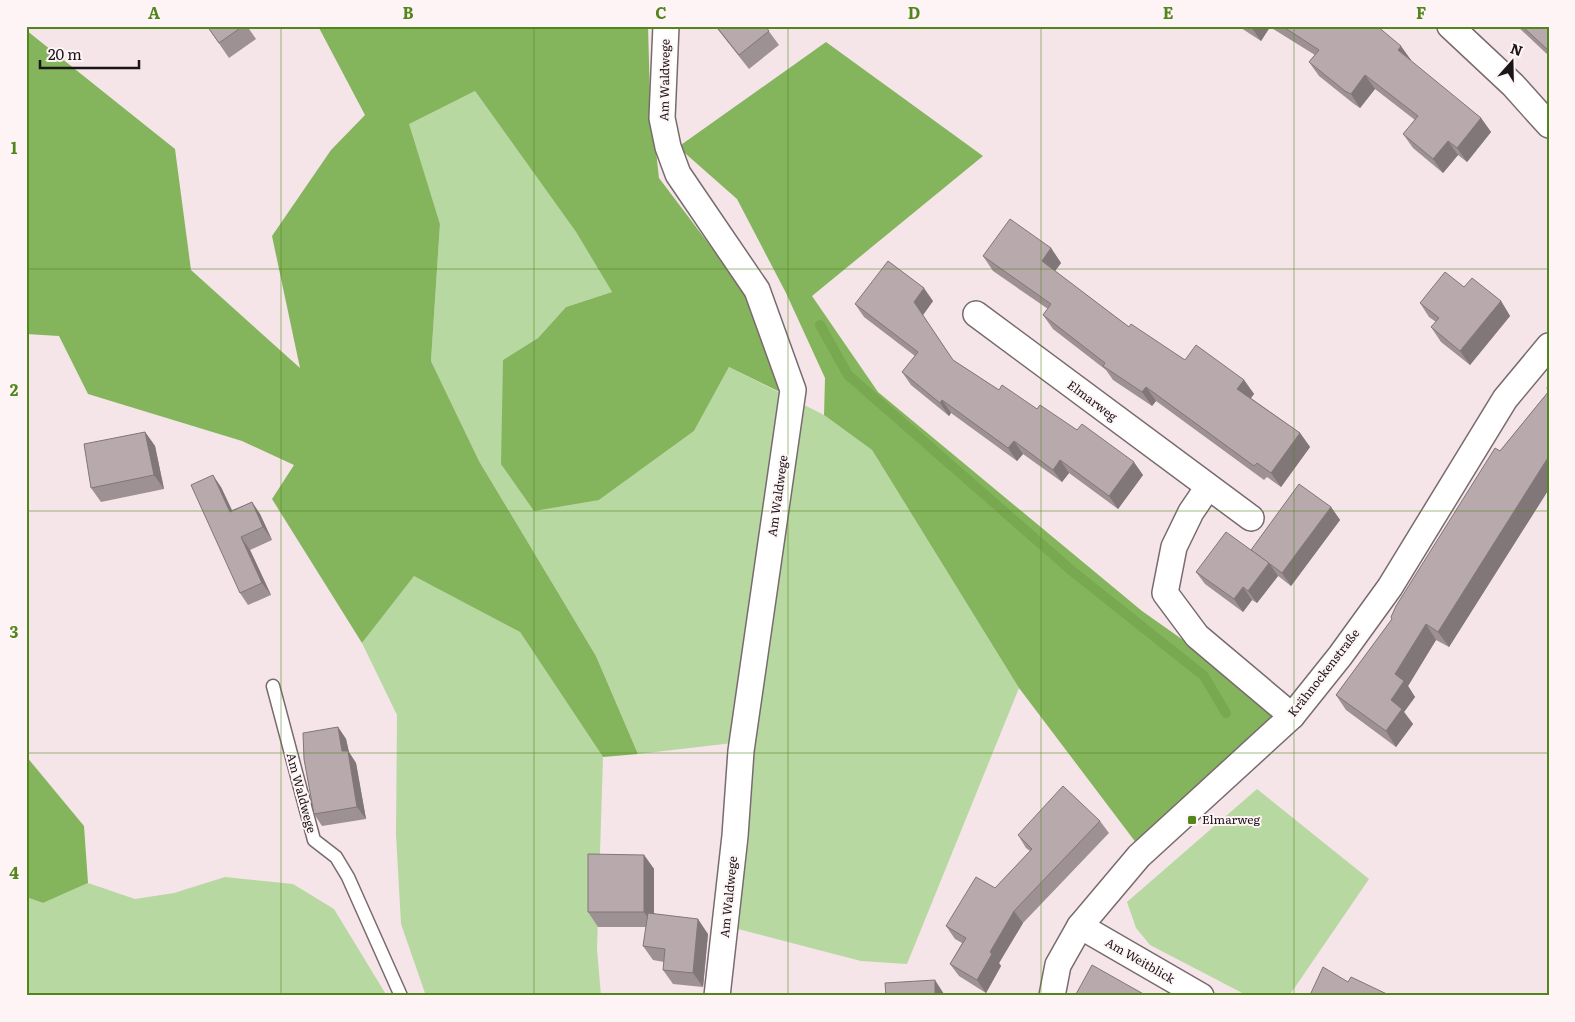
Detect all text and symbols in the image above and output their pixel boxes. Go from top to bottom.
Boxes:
text: A [148,0,160,24]
text: B [402,0,414,24]
text: C [655,0,667,24]
text: D [908,0,920,24]
text: E [1163,0,1174,24]
text: F [1416,0,1426,24]
text: N [1508,37,1526,60]
scale bar [40,38,139,70]
north arrow [1488,38,1538,88]
street label: Am Waldwege [654,39,674,121]
text: 20 m [48,42,82,65]
text: 1 [11,135,18,159]
street label: Elmarweg [1064,375,1122,425]
text: 2 [10,377,19,401]
street label: Am Waldwege [762,454,792,538]
text: 3 [10,619,19,643]
street label: Krähnockenstraße [1283,625,1363,720]
street label: Am Waldwege [283,751,321,835]
place label: Elmarweg [1202,810,1261,828]
marker: Elmarweg [1186,814,1198,826]
street label: Am Waldwege [715,855,741,939]
text: 4 [9,860,19,884]
street label: Am Weitblick [1102,933,1179,988]

